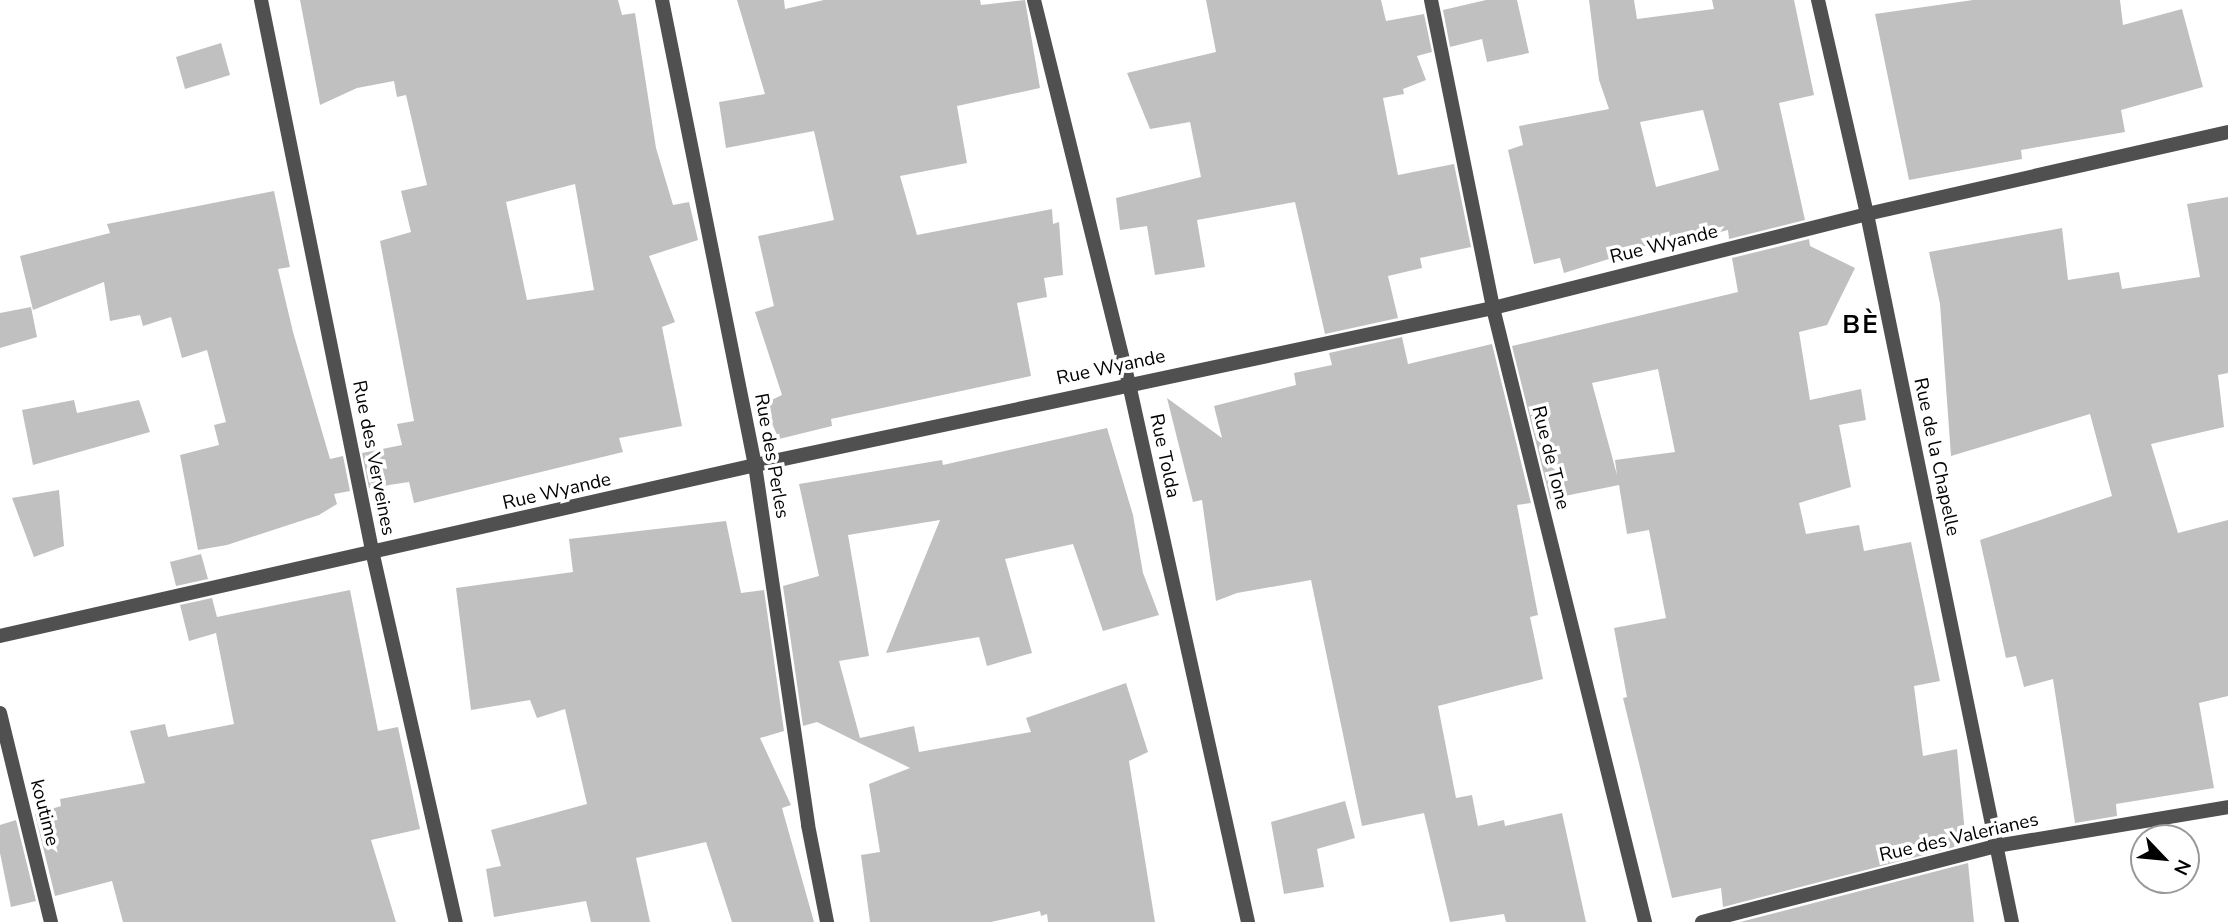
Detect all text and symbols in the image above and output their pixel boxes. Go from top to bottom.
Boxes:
street label: Rue Wyande [1608,221,1720,269]
district label: BÈ [1843,309,1879,341]
street label: Rue Wyande [1055,345,1167,391]
street label: Rue de la Chapelle [1908,376,1964,538]
street label: Rue des Verveines [347,379,399,537]
street label: Rue des Perles [749,392,793,520]
street label: Rue de Tone [1526,404,1574,512]
street label: Rue Tolda [1144,412,1184,500]
street label: Rue Wyande [501,468,613,516]
street label: koutime [25,777,63,849]
street label: Rue des Valerianes [1877,809,2041,867]
north arrow [2130,824,2200,894]
text: N [2167,855,2197,879]

